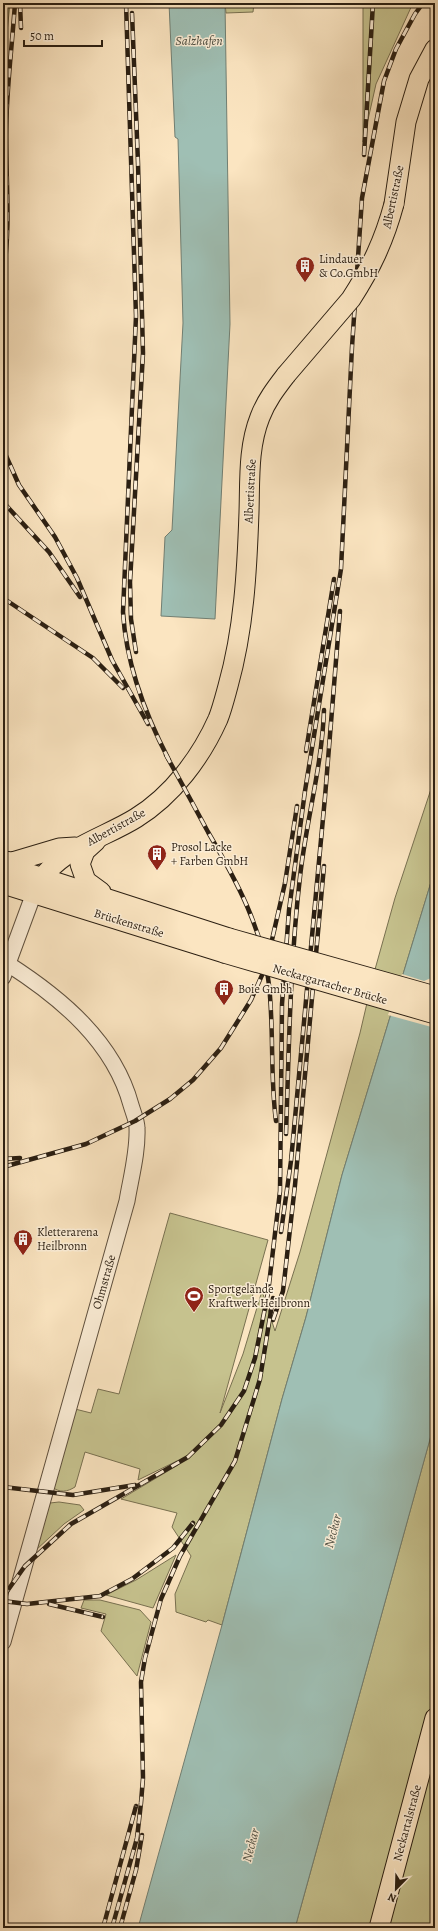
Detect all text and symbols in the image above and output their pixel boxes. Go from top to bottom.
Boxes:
scale bar [24,22,102,48]
text: 50 m [30,28,54,44]
water label: Salzhafen [175,32,223,49]
street label: Albertistraße [378,164,408,231]
place label: Lindauer & Co.GmbH [319,251,378,281]
building icon: Lindauer & Co.GmbH [294,255,316,283]
street label: Albertistraße [240,458,260,525]
street label: Albertistraße [83,804,148,850]
place label: Prosol Lacke + Farben GmbH [171,839,248,869]
building icon: Prosol Lacke + Farben GmbH [146,843,168,871]
street label: Brückenstraße [92,905,166,941]
street label: Neckargartacher Brücke [271,960,389,1008]
building icon: Boie Gmbh [213,978,235,1006]
place label: Boie Gmbh [238,981,293,997]
place label: Kletterarena Heilbronn [37,1224,99,1254]
building icon: Kletterarena Heilbronn [12,1228,34,1256]
street label: Ohmstraße [89,1253,119,1311]
place label: Sportgelände Kraftwerk Heilbronn [208,1281,311,1311]
sports icon: Sportgelände Kraftwerk Heilbronn [183,1285,205,1313]
water label: Neckar [320,1512,345,1550]
street label: Neckartalstraße [389,1783,425,1863]
water label: Neckar [238,1826,263,1864]
north arrow [376,1869,416,1909]
text: N [386,1889,399,1906]

